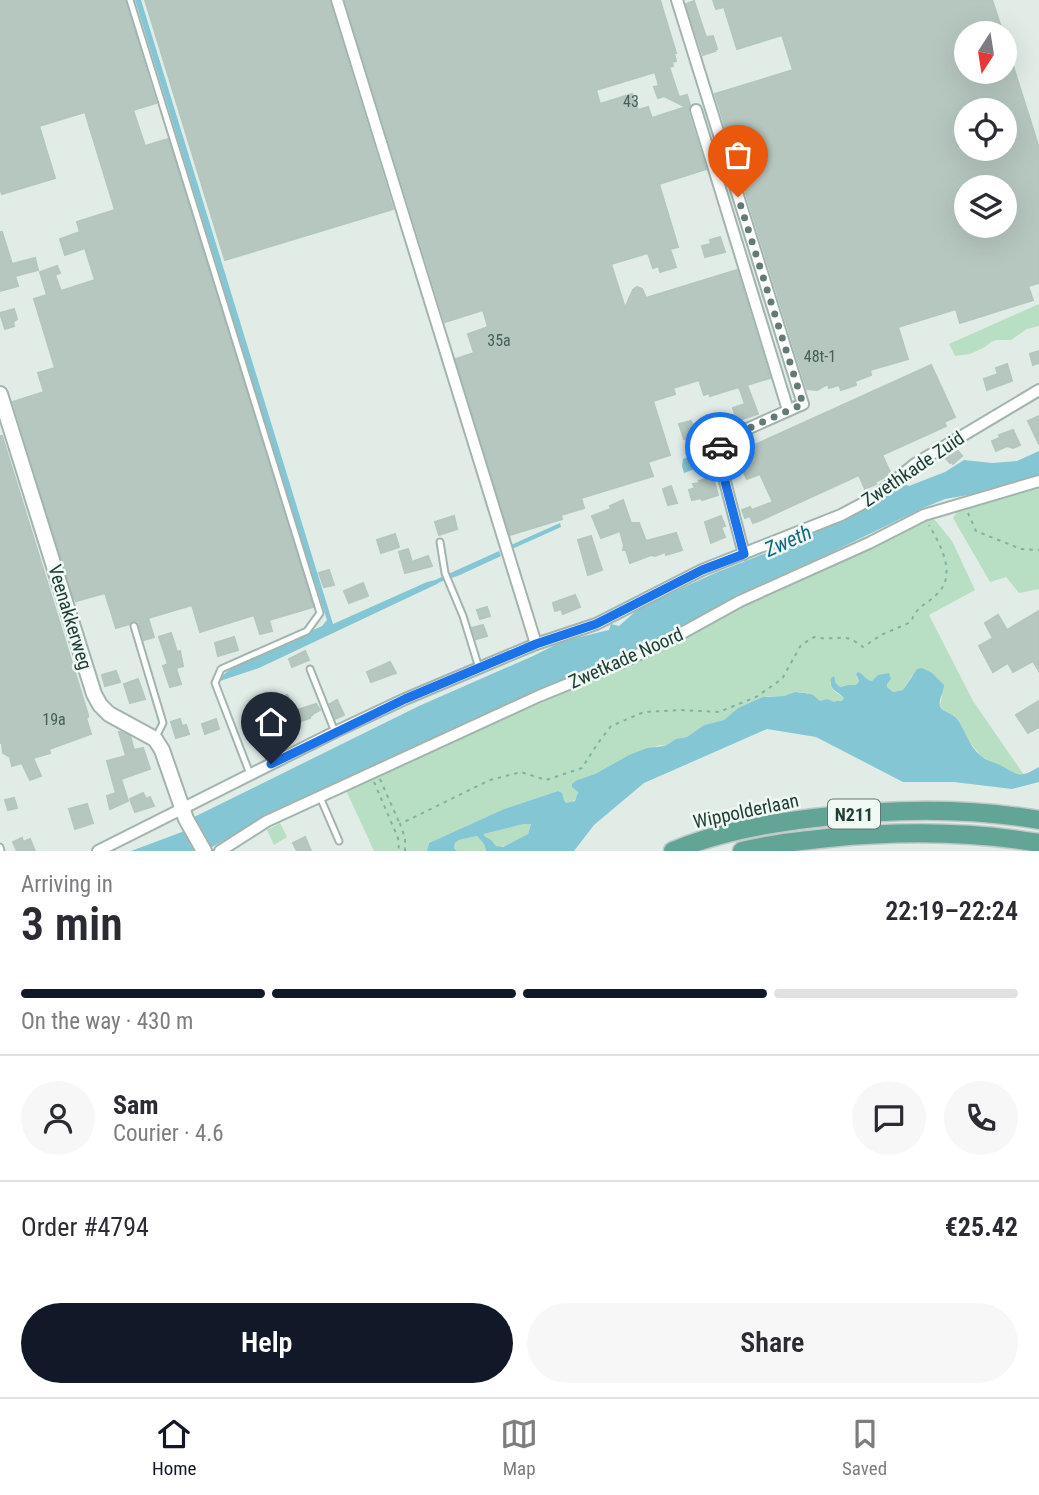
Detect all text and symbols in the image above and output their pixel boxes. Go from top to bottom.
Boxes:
north arrow [954,21,1017,84]
map controls [954,21,1017,238]
house number: 43 [623,92,639,111]
button: locate [954,98,1017,161]
pin [708,125,768,197]
icon: bag [719,136,757,174]
button: layers [954,175,1017,238]
house number: 35a [487,331,511,350]
house number: 48t-1 [804,347,836,366]
courier [685,412,755,482]
street label: Zwethkade Zuid [857,426,969,512]
icon: car [701,428,739,466]
water label: Zweth [760,520,815,562]
street label: Veenakkerweg [43,562,97,672]
street label: Zwetkade Noord [565,623,687,693]
pin [241,692,301,764]
icon: home [252,703,290,741]
house number: 19a [42,710,66,729]
street label: Wippolderlaan [691,789,801,833]
road number: N211 [828,800,880,828]
text: Arriving in [21,871,113,898]
text: 22:19–22:24 [885,896,1018,926]
text: 3 min [21,897,123,951]
text: On the way · 430 m [21,1008,193,1035]
button: person [21,1081,95,1155]
button: chat [852,1081,926,1155]
button: phone [944,1081,1018,1155]
text: Sam [113,1090,159,1120]
text: Courier · 4.6 [113,1120,224,1147]
text: Order #4794 [21,1212,149,1242]
text: €25.42 [945,1212,1018,1242]
button: Help [21,1303,513,1383]
button: Share [527,1303,1018,1383]
tab: Home [152,1415,196,1480]
tab: Map [500,1415,538,1480]
tab: Saved [842,1415,887,1480]

